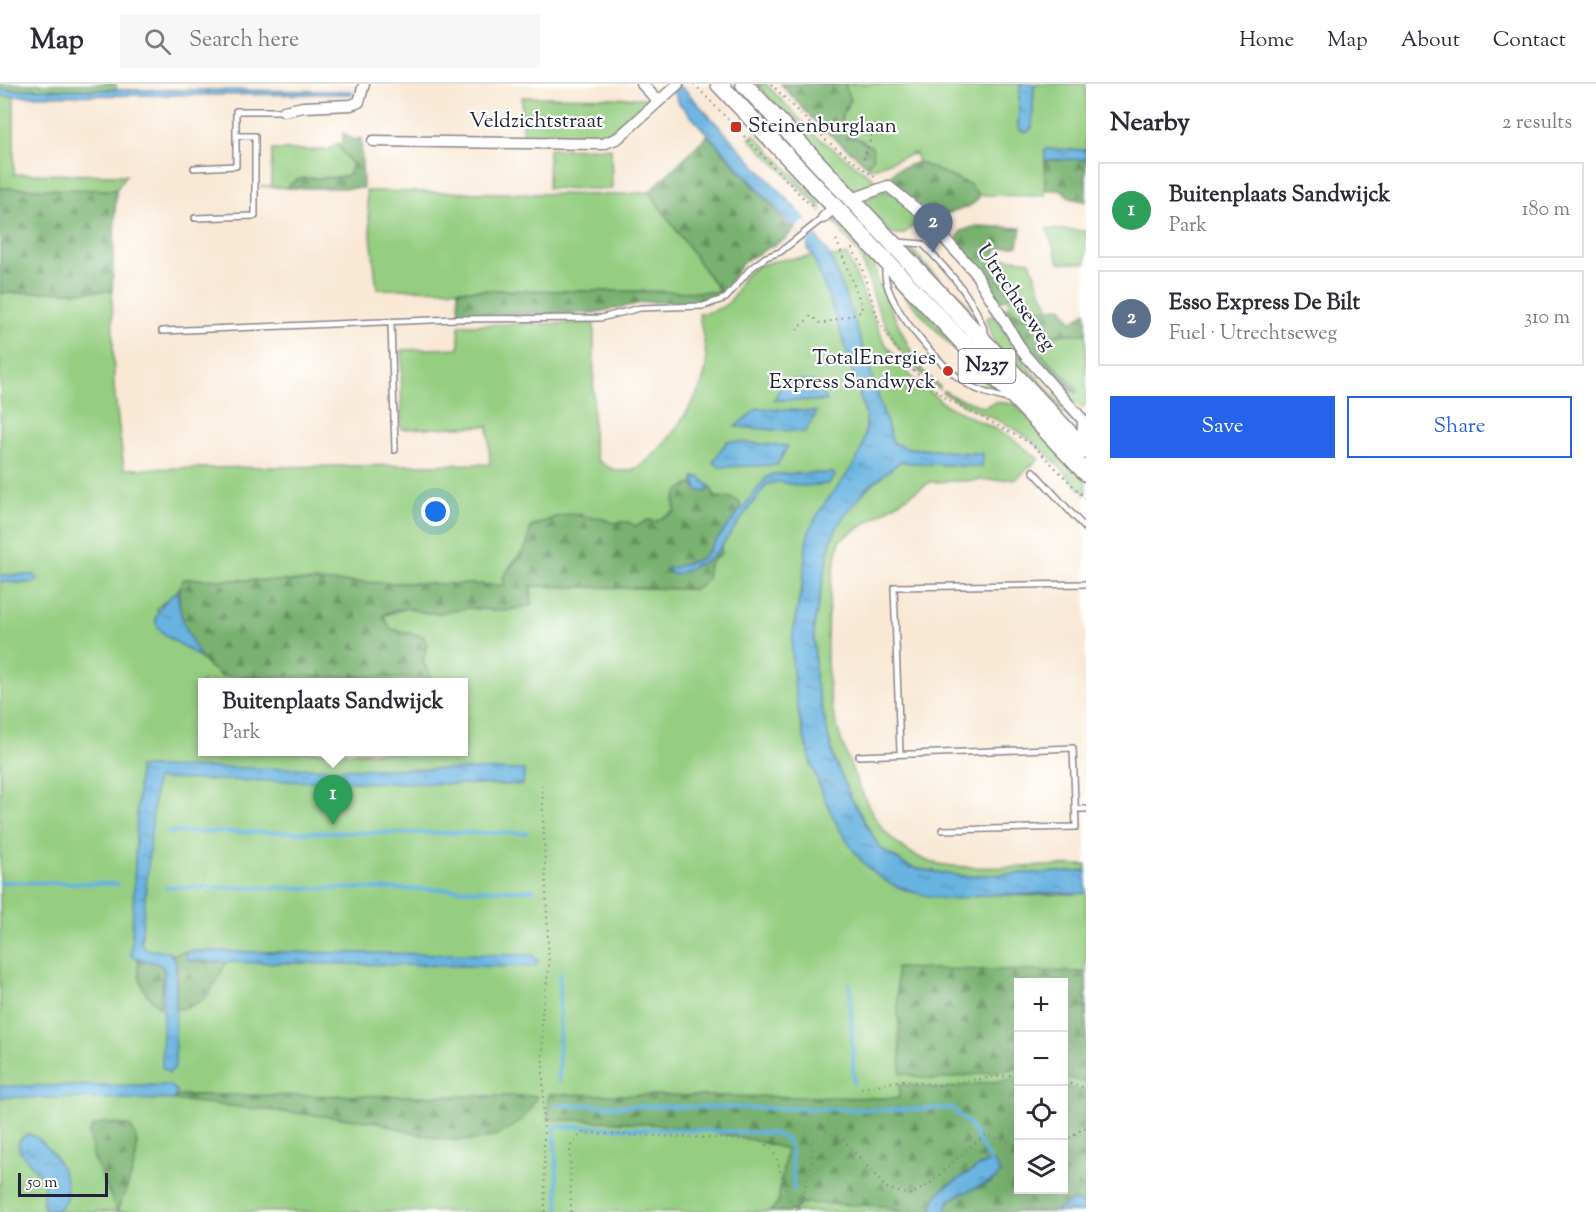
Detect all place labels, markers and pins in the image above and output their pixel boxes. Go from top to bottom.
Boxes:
place label: Steinenburglaan [748,112,897,142]
marker: Steinenburglaan [729,120,743,134]
pin: 2 [914,204,952,253]
place label: TotalEnergies Express Sandwyck [769,344,937,398]
marker: TotalEnergies Express Sandwyck [941,364,955,378]
pin: 1 [314,776,352,825]

